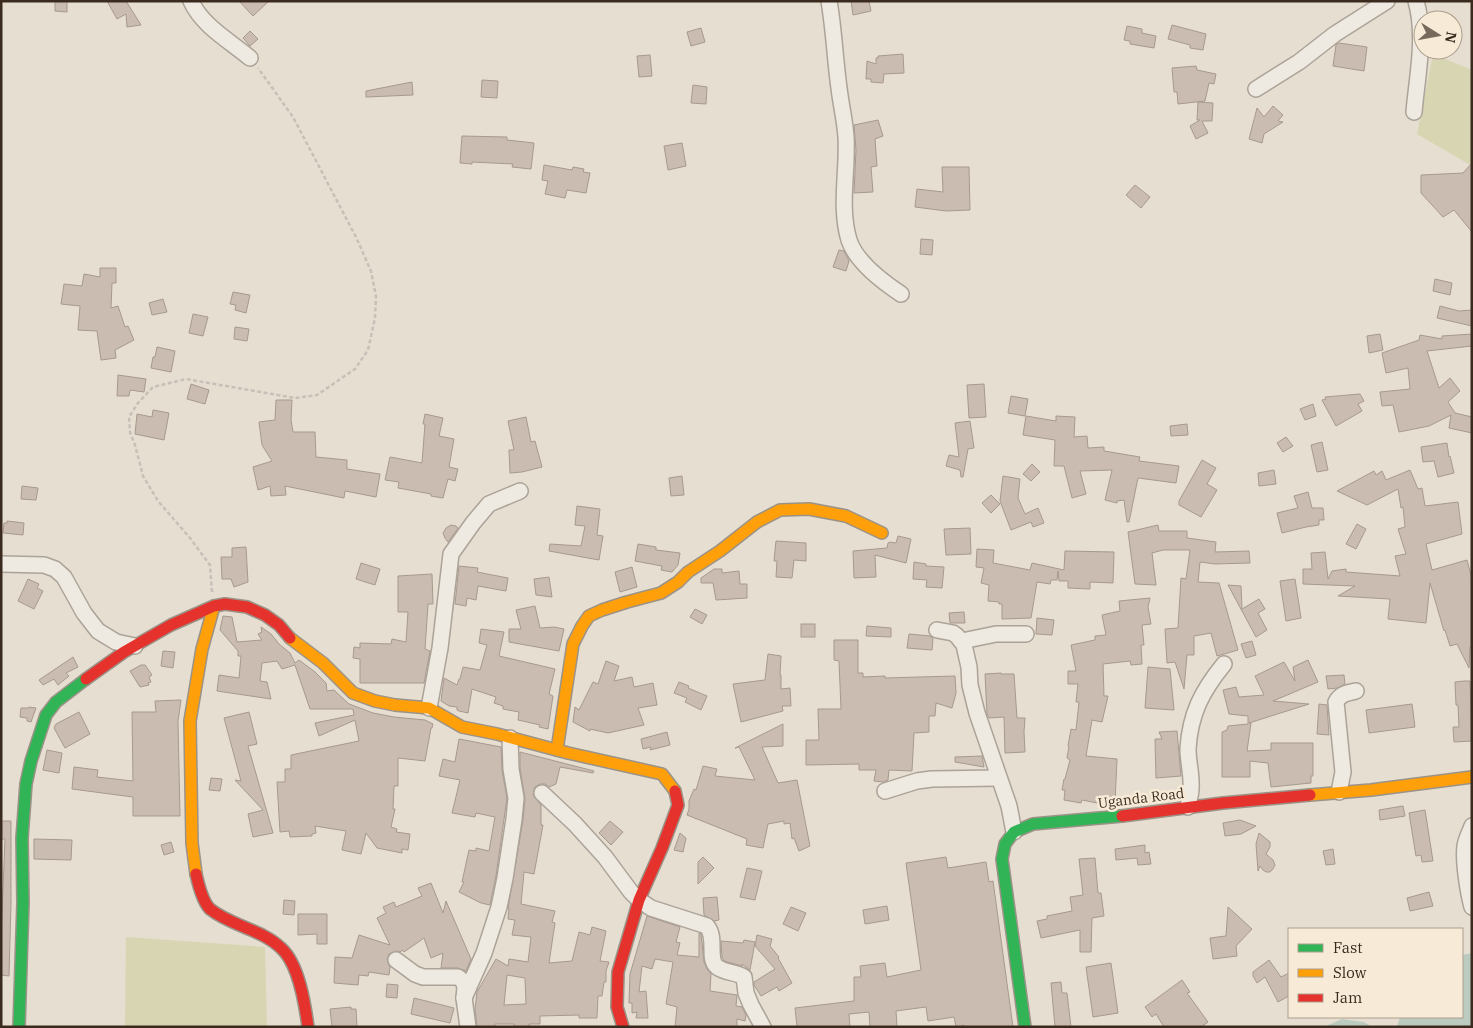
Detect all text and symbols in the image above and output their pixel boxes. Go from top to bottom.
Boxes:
north arrow [1413,10,1463,60]
text: N [1441,30,1461,45]
street label: Uganda Road [1097,784,1186,812]
legend [1288,928,1463,1018]
text: Fast [1333,938,1363,957]
text: Slow [1333,963,1367,982]
text: Jam [1333,988,1362,1007]

